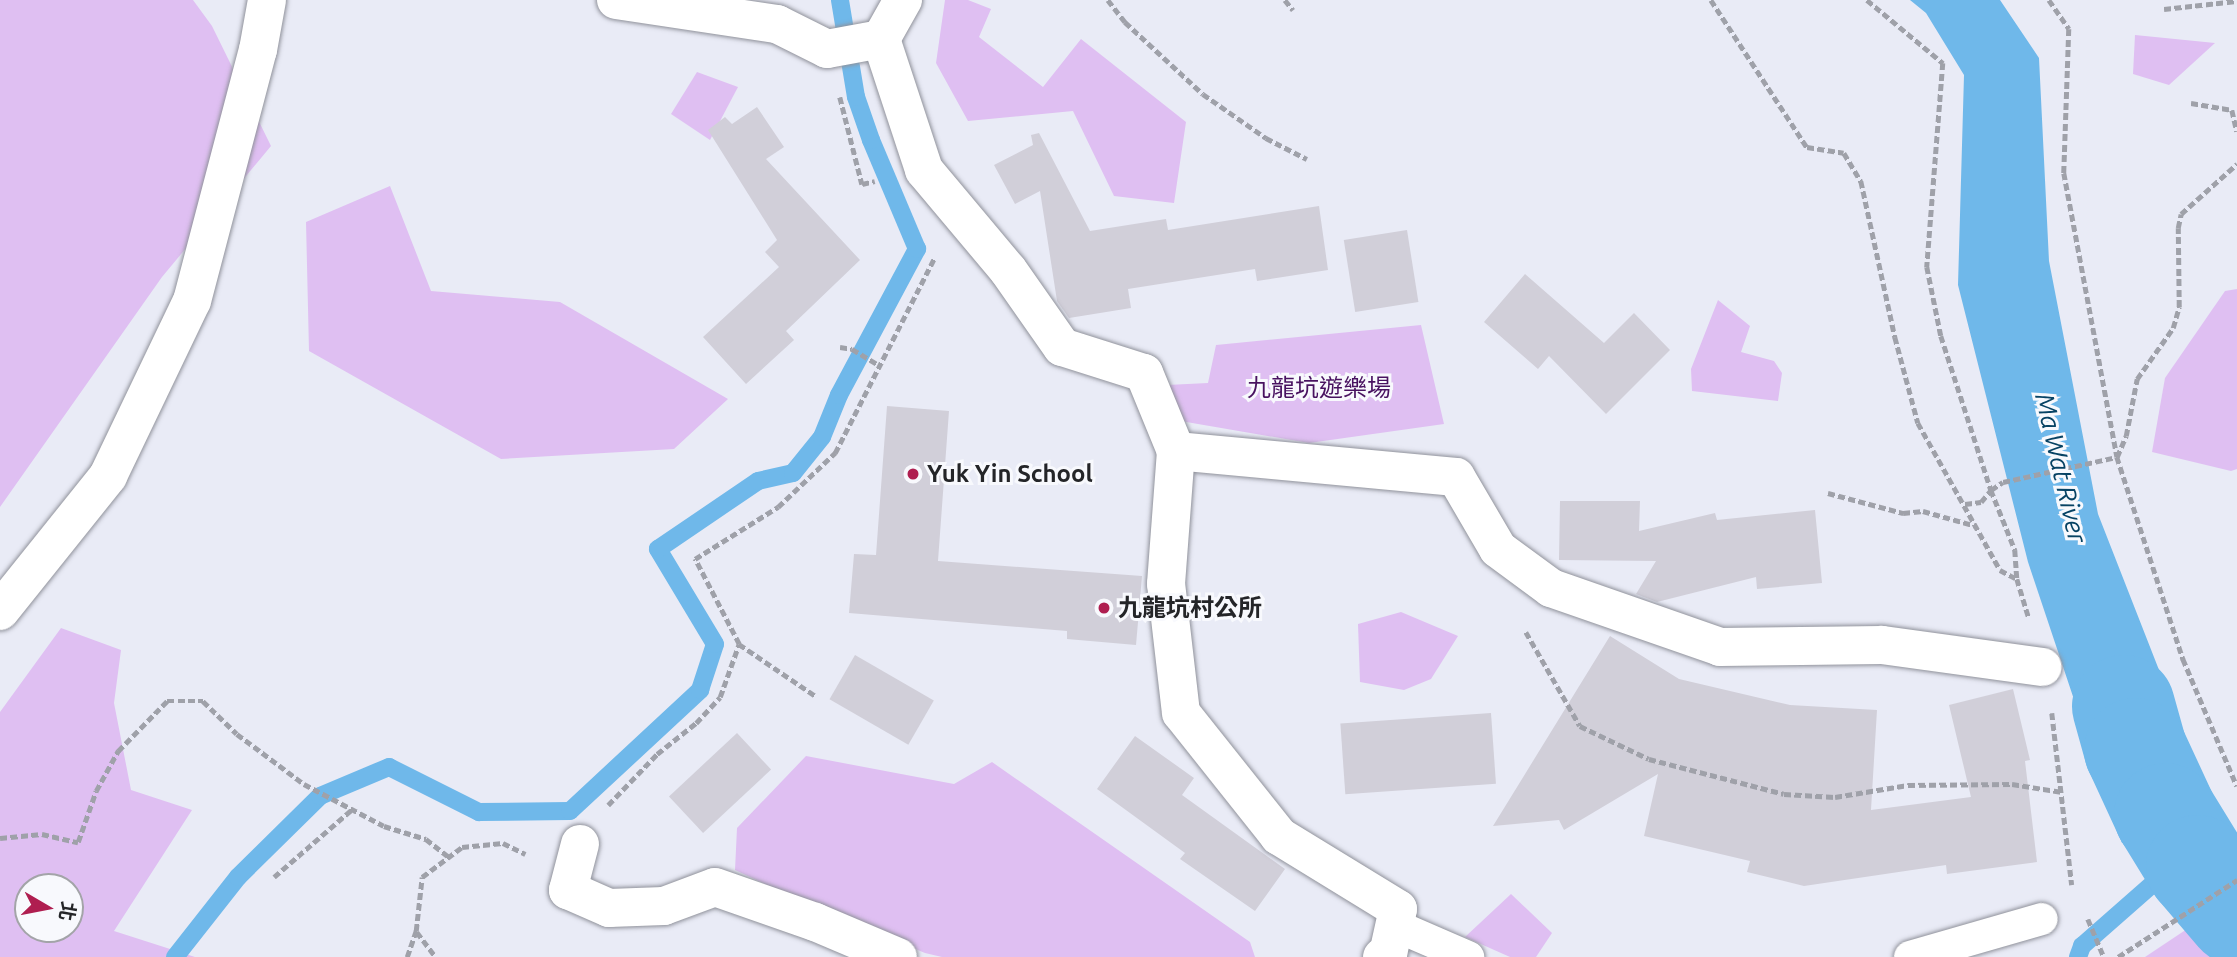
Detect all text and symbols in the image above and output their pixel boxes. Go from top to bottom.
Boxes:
park label: 九龍坑遊樂場 [1247,374,1391,402]
water label: Ma Wat River [2029,390,2093,546]
place label: Yuk Yin School [927,460,1093,488]
marker: Yuk Yin School [905,466,921,482]
place label: 九龍坑村公所 [1118,594,1262,622]
marker: 九龍坑村公所 [1096,600,1112,616]
north arrow [14,873,84,943]
text: 北 [55,900,80,923]

